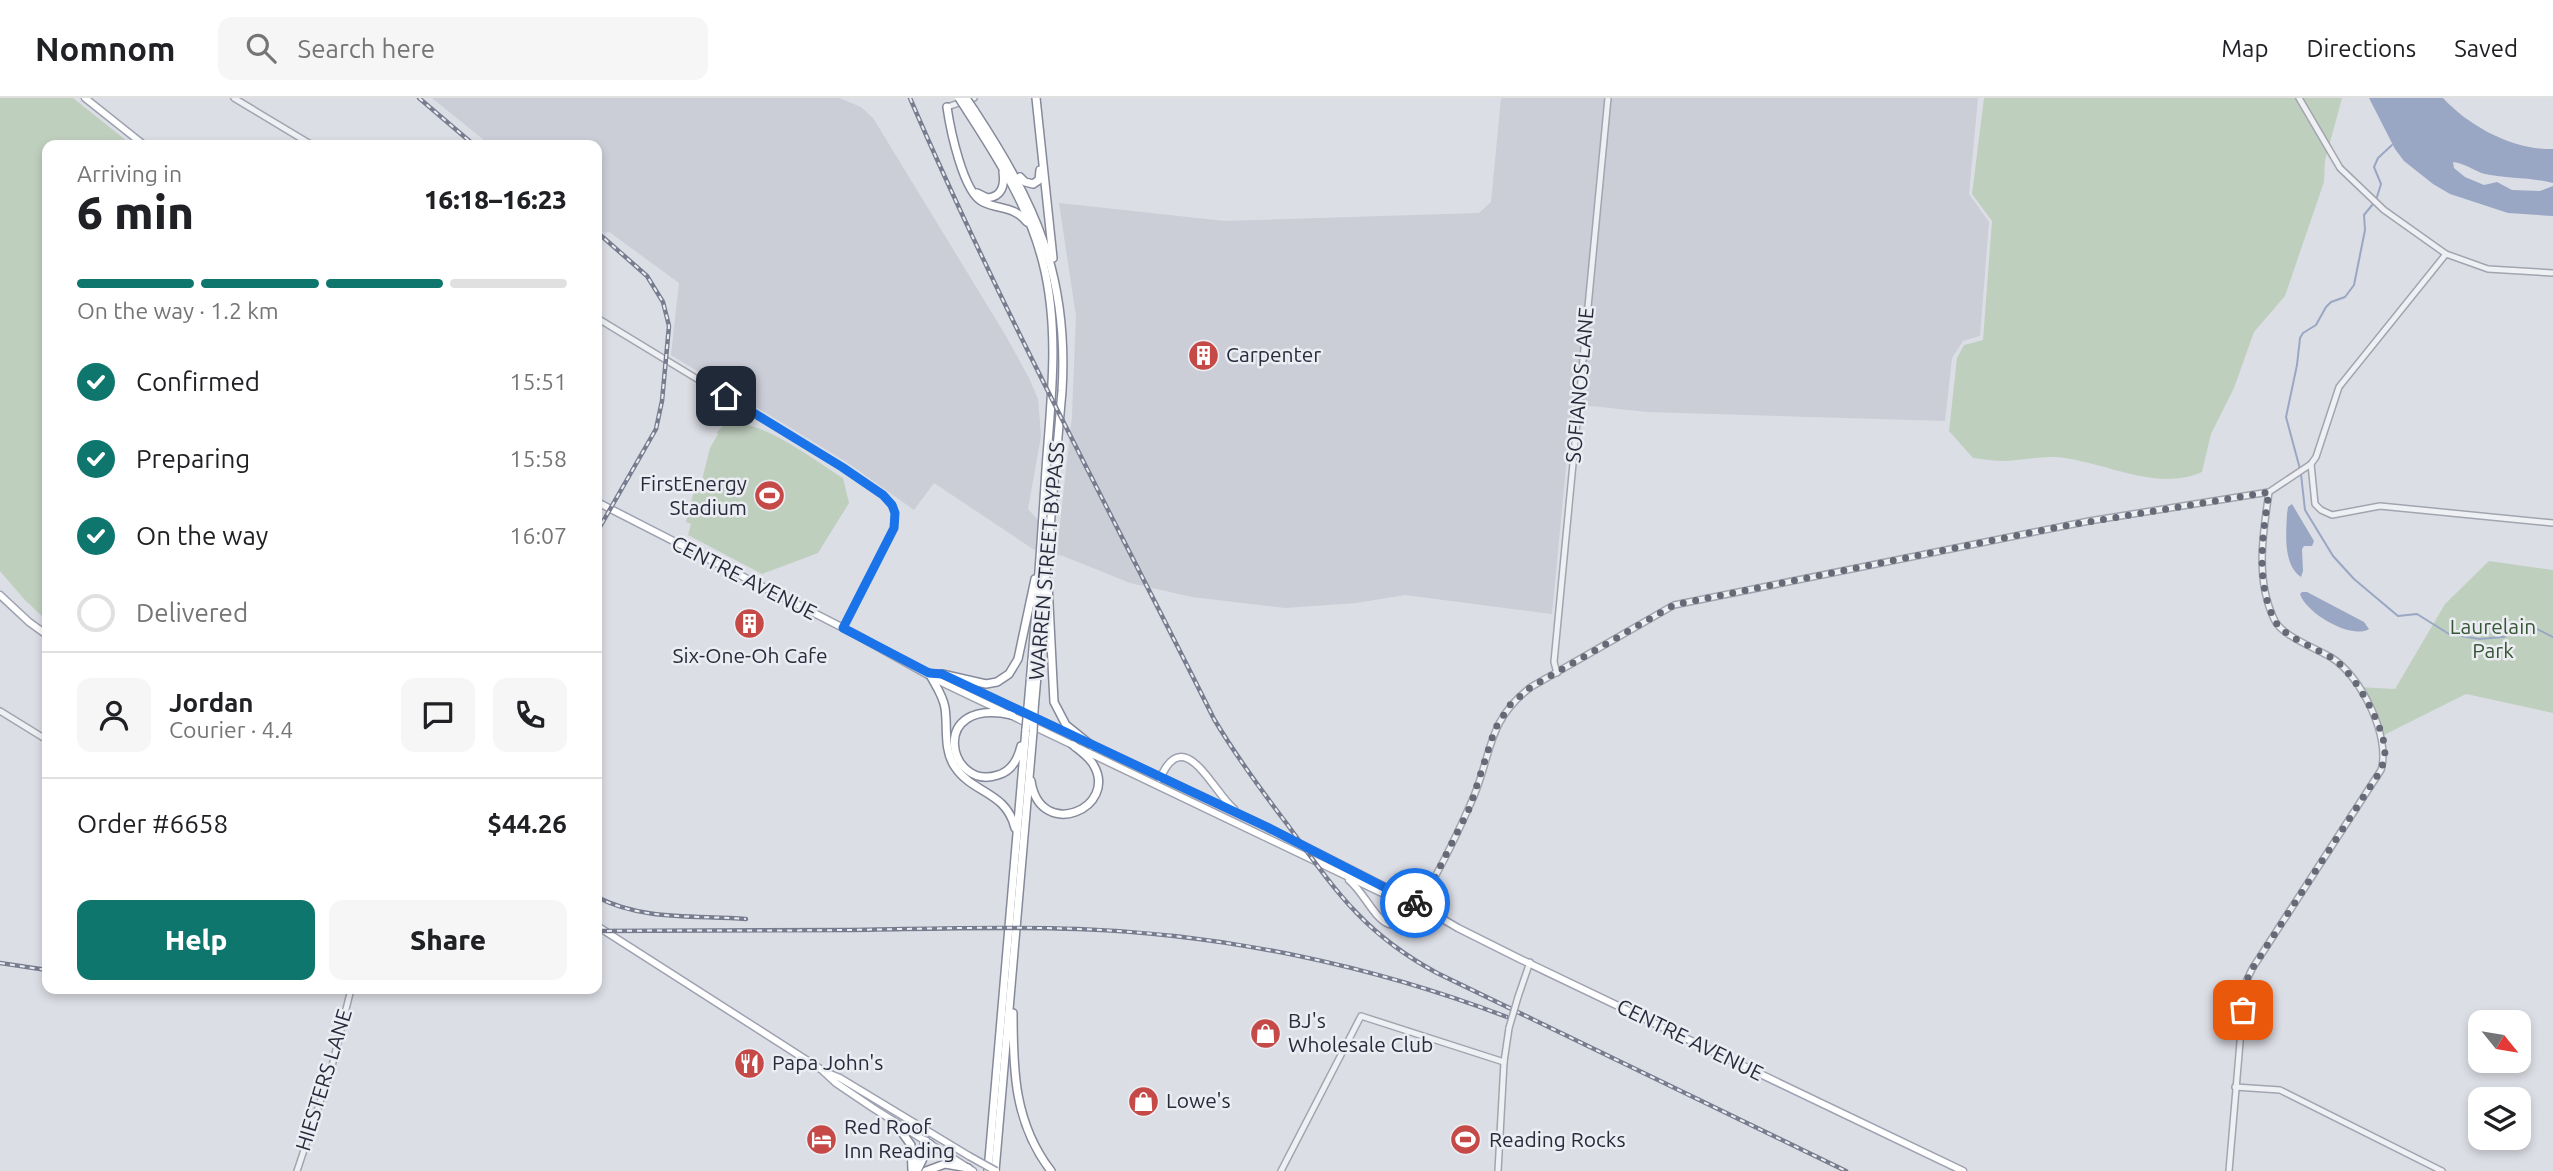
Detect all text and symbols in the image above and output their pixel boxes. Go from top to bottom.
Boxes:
search box [218,17,708,80]
icon: search [242,29,280,67]
text: Nomnom [35,30,176,67]
text: Search here [298,34,435,63]
text: Map [2221,35,2268,62]
text: Directions [2306,35,2416,62]
text: Saved [2454,35,2518,62]
text: Arriving in [77,161,182,186]
text: 16:18–16:23 [424,185,567,214]
text: 6 min [77,186,194,238]
text: On the way · 1.2 km [77,298,279,323]
street label: SOFIANOS LANE [1560,306,1598,464]
building icon: Carpenter [1186,338,1220,372]
place label: Carpenter [1226,342,1321,366]
icon: check [77,363,115,401]
pin [696,366,756,426]
text: Confirmed [136,367,260,396]
text: 15:51 [509,369,567,394]
icon: home [707,377,745,415]
icon: check [77,440,115,478]
street label: WARREN STREET BYPASS [1024,441,1068,681]
text: Preparing [136,444,250,473]
text: 15:58 [509,446,567,471]
place label: FirstEnergy Stadium [640,471,747,519]
sports icon: FirstEnergy Stadium [753,479,787,513]
icon: check [77,517,115,555]
text: On the way [136,521,268,550]
text: 16:07 [509,523,567,548]
street label: CENTRE AVENUE [668,530,821,624]
text: Delivered [136,598,248,627]
building icon: Six-One-Oh Cafe [733,607,767,641]
park label: Laurelain Park [2450,614,2536,662]
place label: Six-One-Oh Cafe [672,643,828,667]
button: person [77,678,151,752]
button: chat [401,678,475,752]
button: phone [493,678,567,752]
text: Jordan [169,688,254,717]
text: Courier · 4.4 [169,717,293,742]
text: Order #6658 [77,809,228,838]
text: $44.26 [487,809,567,838]
courier [1380,868,1450,938]
icon: bike [1396,884,1434,922]
button: Help [77,900,315,980]
button: Share [329,900,567,980]
pin [2213,980,2273,1040]
icon: bag [2224,991,2262,1029]
street label: CENTRE AVENUE [1613,993,1768,1085]
street label: HIESTERS LANE [290,1006,356,1153]
place label: BJ's Wholesale Club [1288,1008,1433,1056]
north arrow [2468,1010,2530,1073]
map controls [2468,1010,2531,1150]
shop icon: BJ's Wholesale Club [1248,1016,1282,1050]
restaurant icon: Papa John's [732,1046,766,1080]
place label: Papa John's [772,1050,883,1074]
shop icon: Lowe's [1126,1084,1160,1118]
button: layers [2468,1087,2531,1150]
place label: Lowe's [1166,1088,1231,1112]
place label: Red Roof Inn Reading [844,1114,955,1162]
hotel icon: Red Roof Inn Reading [804,1122,838,1156]
sports icon: Reading Rocks [1449,1123,1483,1157]
place label: Reading Rocks [1489,1127,1626,1151]

